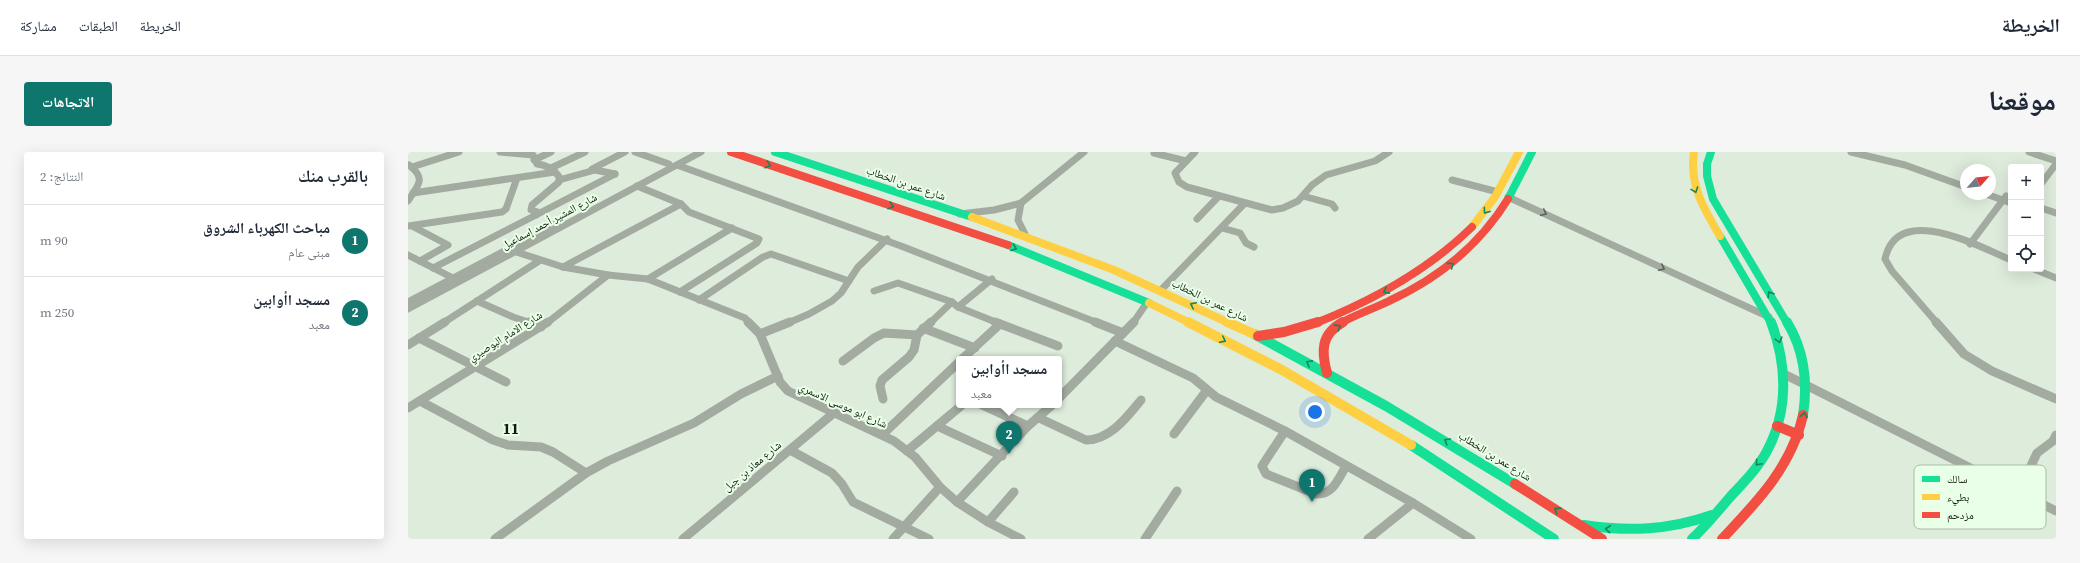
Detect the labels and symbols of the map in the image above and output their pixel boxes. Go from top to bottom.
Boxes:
one-way arrow [765,160,772,168]
street label: شارع عمر بن الخطاب [864,163,948,204]
north arrow [1960,164,1996,200]
one-way arrow [1691,186,1699,193]
street label: شارع المشير أحمد إسماعيل [499,190,600,253]
one-way arrow [888,201,895,210]
one-way arrow [1484,206,1491,213]
one-way arrow [1539,208,1547,216]
one-way arrow [1011,243,1018,252]
one-way arrow [1447,262,1454,269]
one-way arrow [1658,263,1665,271]
street label: شارع عمر بن الخطاب [1169,275,1250,325]
one-way arrow [1383,286,1390,294]
one-way arrow [1767,291,1775,298]
one-way arrow [1190,302,1198,310]
street label: شارع الامام البوصيري [465,308,546,366]
one-way arrow [1334,324,1341,332]
one-way arrow [1218,336,1226,343]
one-way arrow [1774,336,1783,343]
one-way arrow [1306,361,1314,368]
street label: شارع ابو موسى الاسمري [796,379,890,432]
your location [1305,402,1325,422]
one-way arrow [1799,412,1808,418]
district label: 11 [503,418,519,439]
pin: 2 [996,421,1022,454]
street label: شارع عمر بن الخطاب [1456,428,1534,485]
street label: شارع معاذ بن جبل [720,438,785,495]
one-way arrow [1444,439,1451,446]
one-way arrow [1756,458,1763,466]
legend [1914,465,2046,529]
pin: 1 [1299,469,1325,502]
text: سالك [1947,472,1967,487]
text: بطيء [1947,490,1969,506]
one-way arrow [1554,507,1561,515]
text: مزدحم [1947,508,1974,523]
one-way arrow [1605,525,1611,534]

